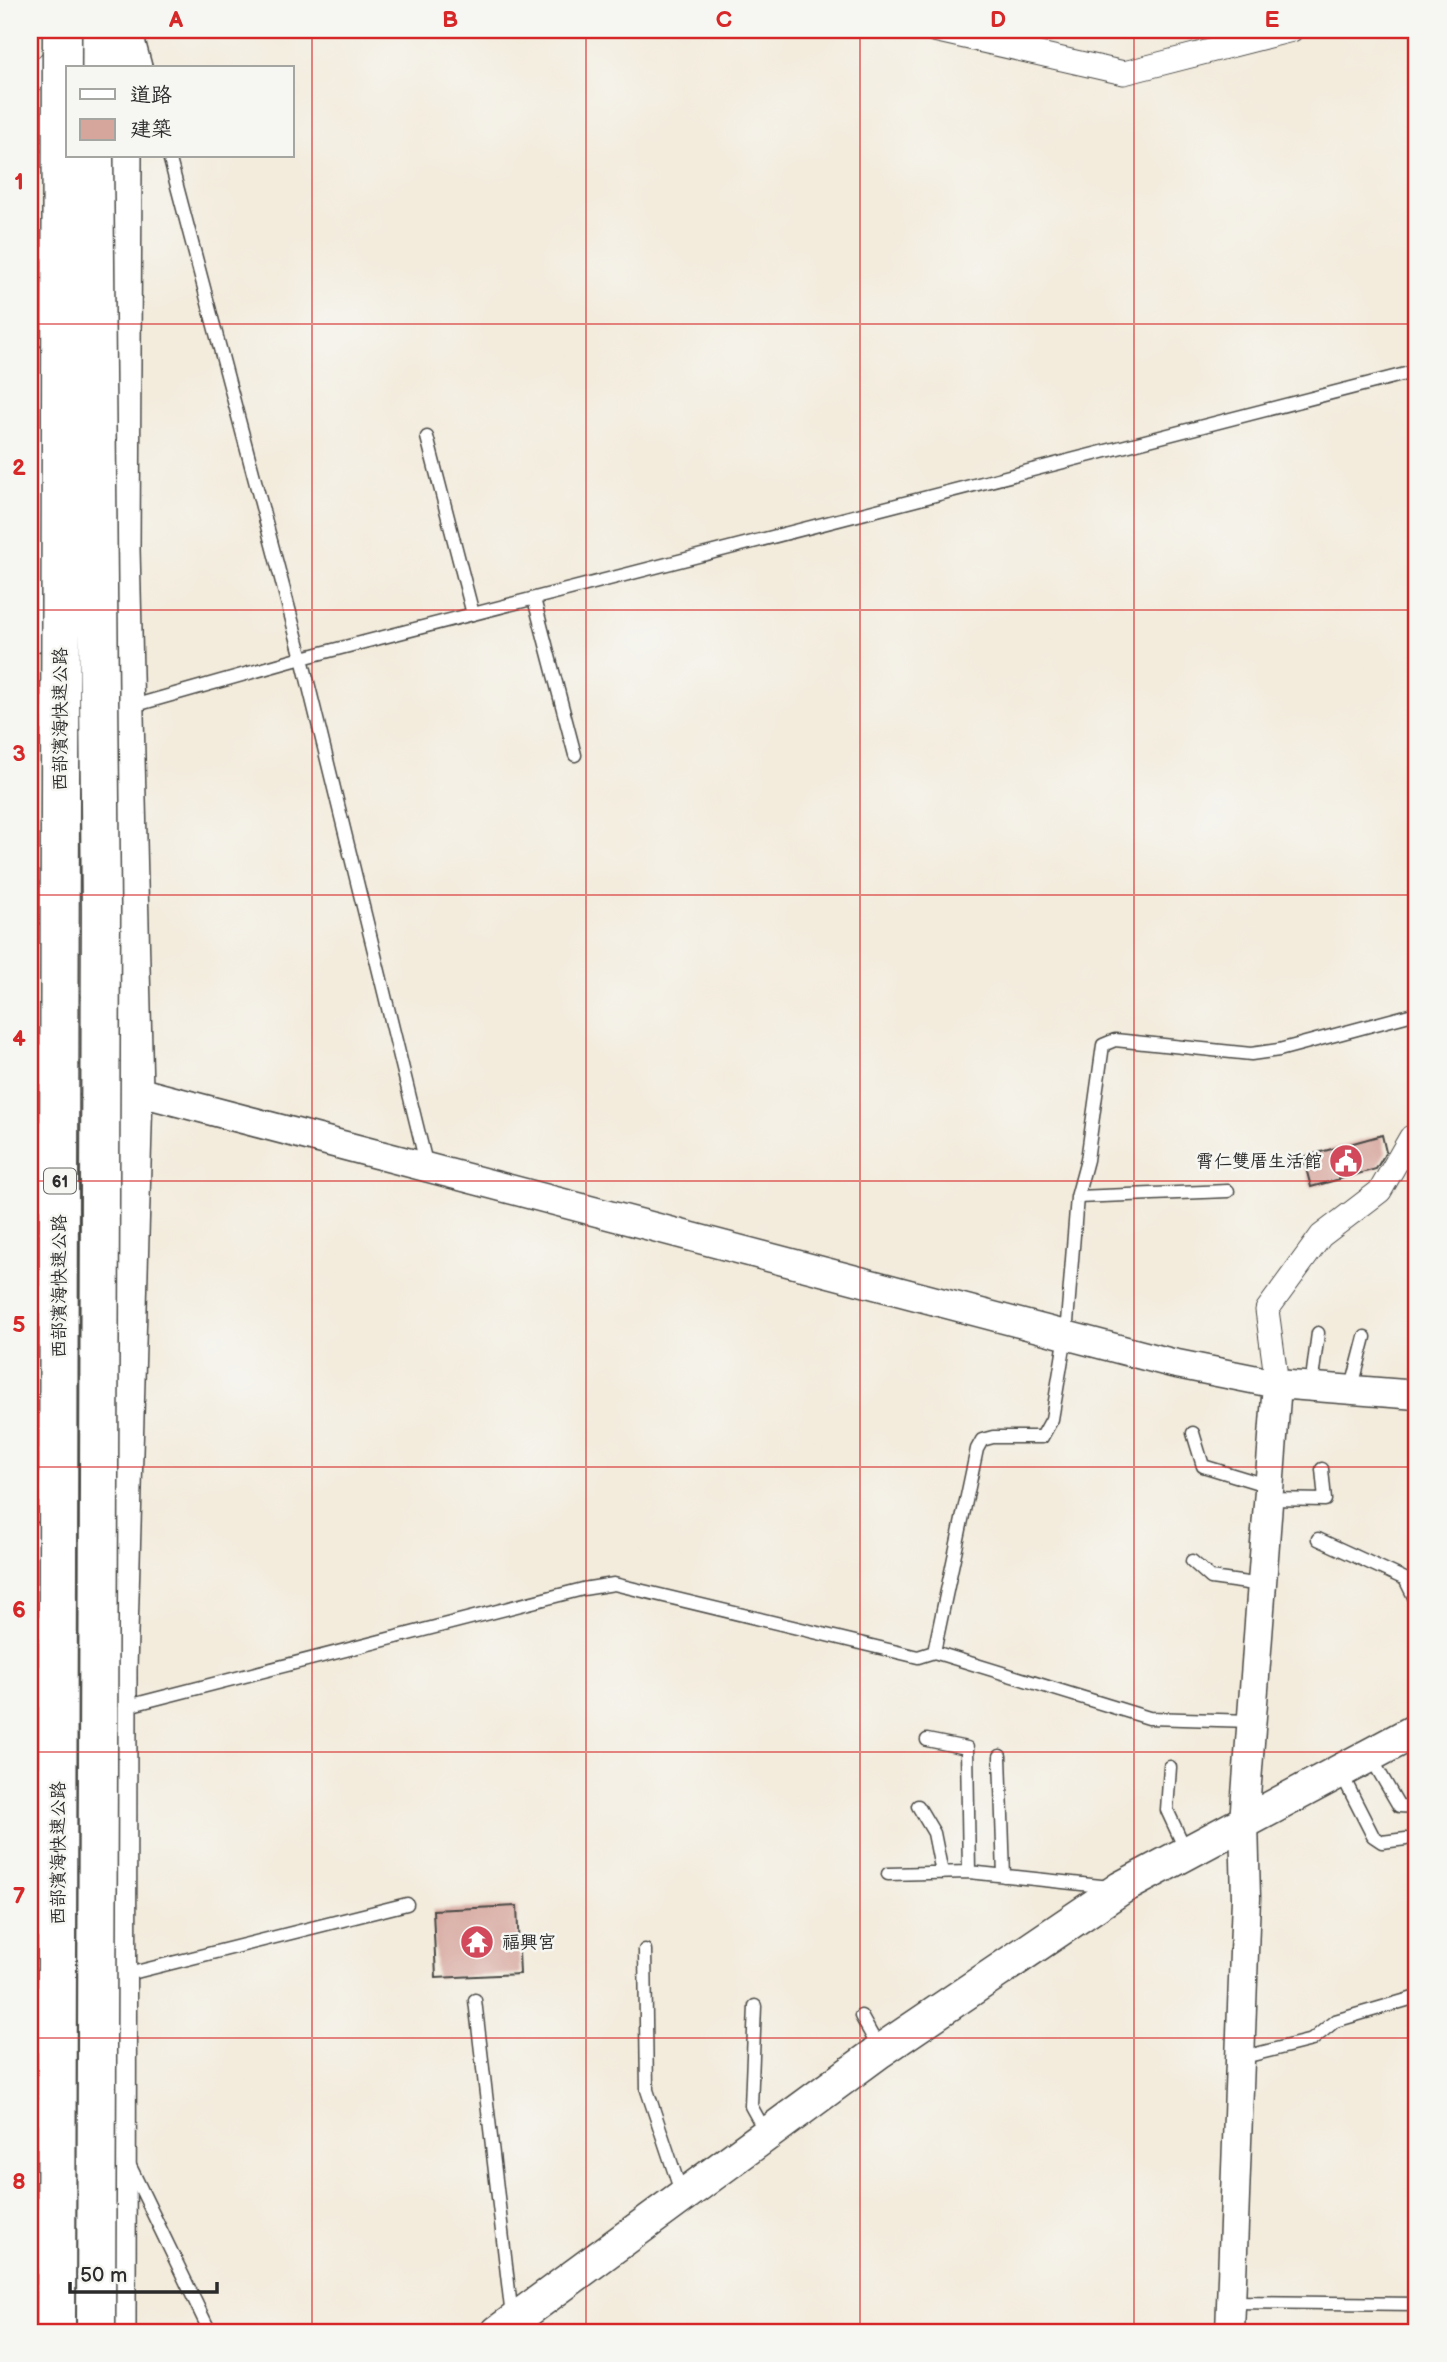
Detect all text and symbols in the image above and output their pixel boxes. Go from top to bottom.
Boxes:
text: A [168,6,184,34]
text: B [442,6,458,34]
text: C [716,6,732,34]
text: D [990,6,1006,34]
text: E [1265,6,1280,34]
legend [66,66,294,158]
text: 道路 [130,83,172,108]
text: 建築 [130,117,172,142]
text: 1 [14,168,24,196]
text: 2 [12,454,26,482]
street label: 西部濱海快速公路 [50,647,71,791]
text: 3 [12,740,26,768]
text: 4 [12,1025,26,1053]
public building icon: 霄仁雙厝生活館 [1327,1142,1365,1180]
place label: 霄仁雙厝生活館 [1196,1151,1322,1172]
road number: 61 [44,1168,76,1194]
street label: 西部濱海快速公路 [49,1214,70,1358]
text: 5 [12,1311,26,1339]
text: 6 [12,1596,26,1624]
street label: 西部濱海快速公路 [48,1781,69,1925]
text: 7 [13,1882,26,1910]
temple icon: 福興宮 [458,1923,496,1961]
place label: 福興宮 [502,1932,556,1953]
text: 8 [12,2168,26,2196]
scale bar [70,2250,217,2294]
text: 50 m [80,2263,127,2288]

